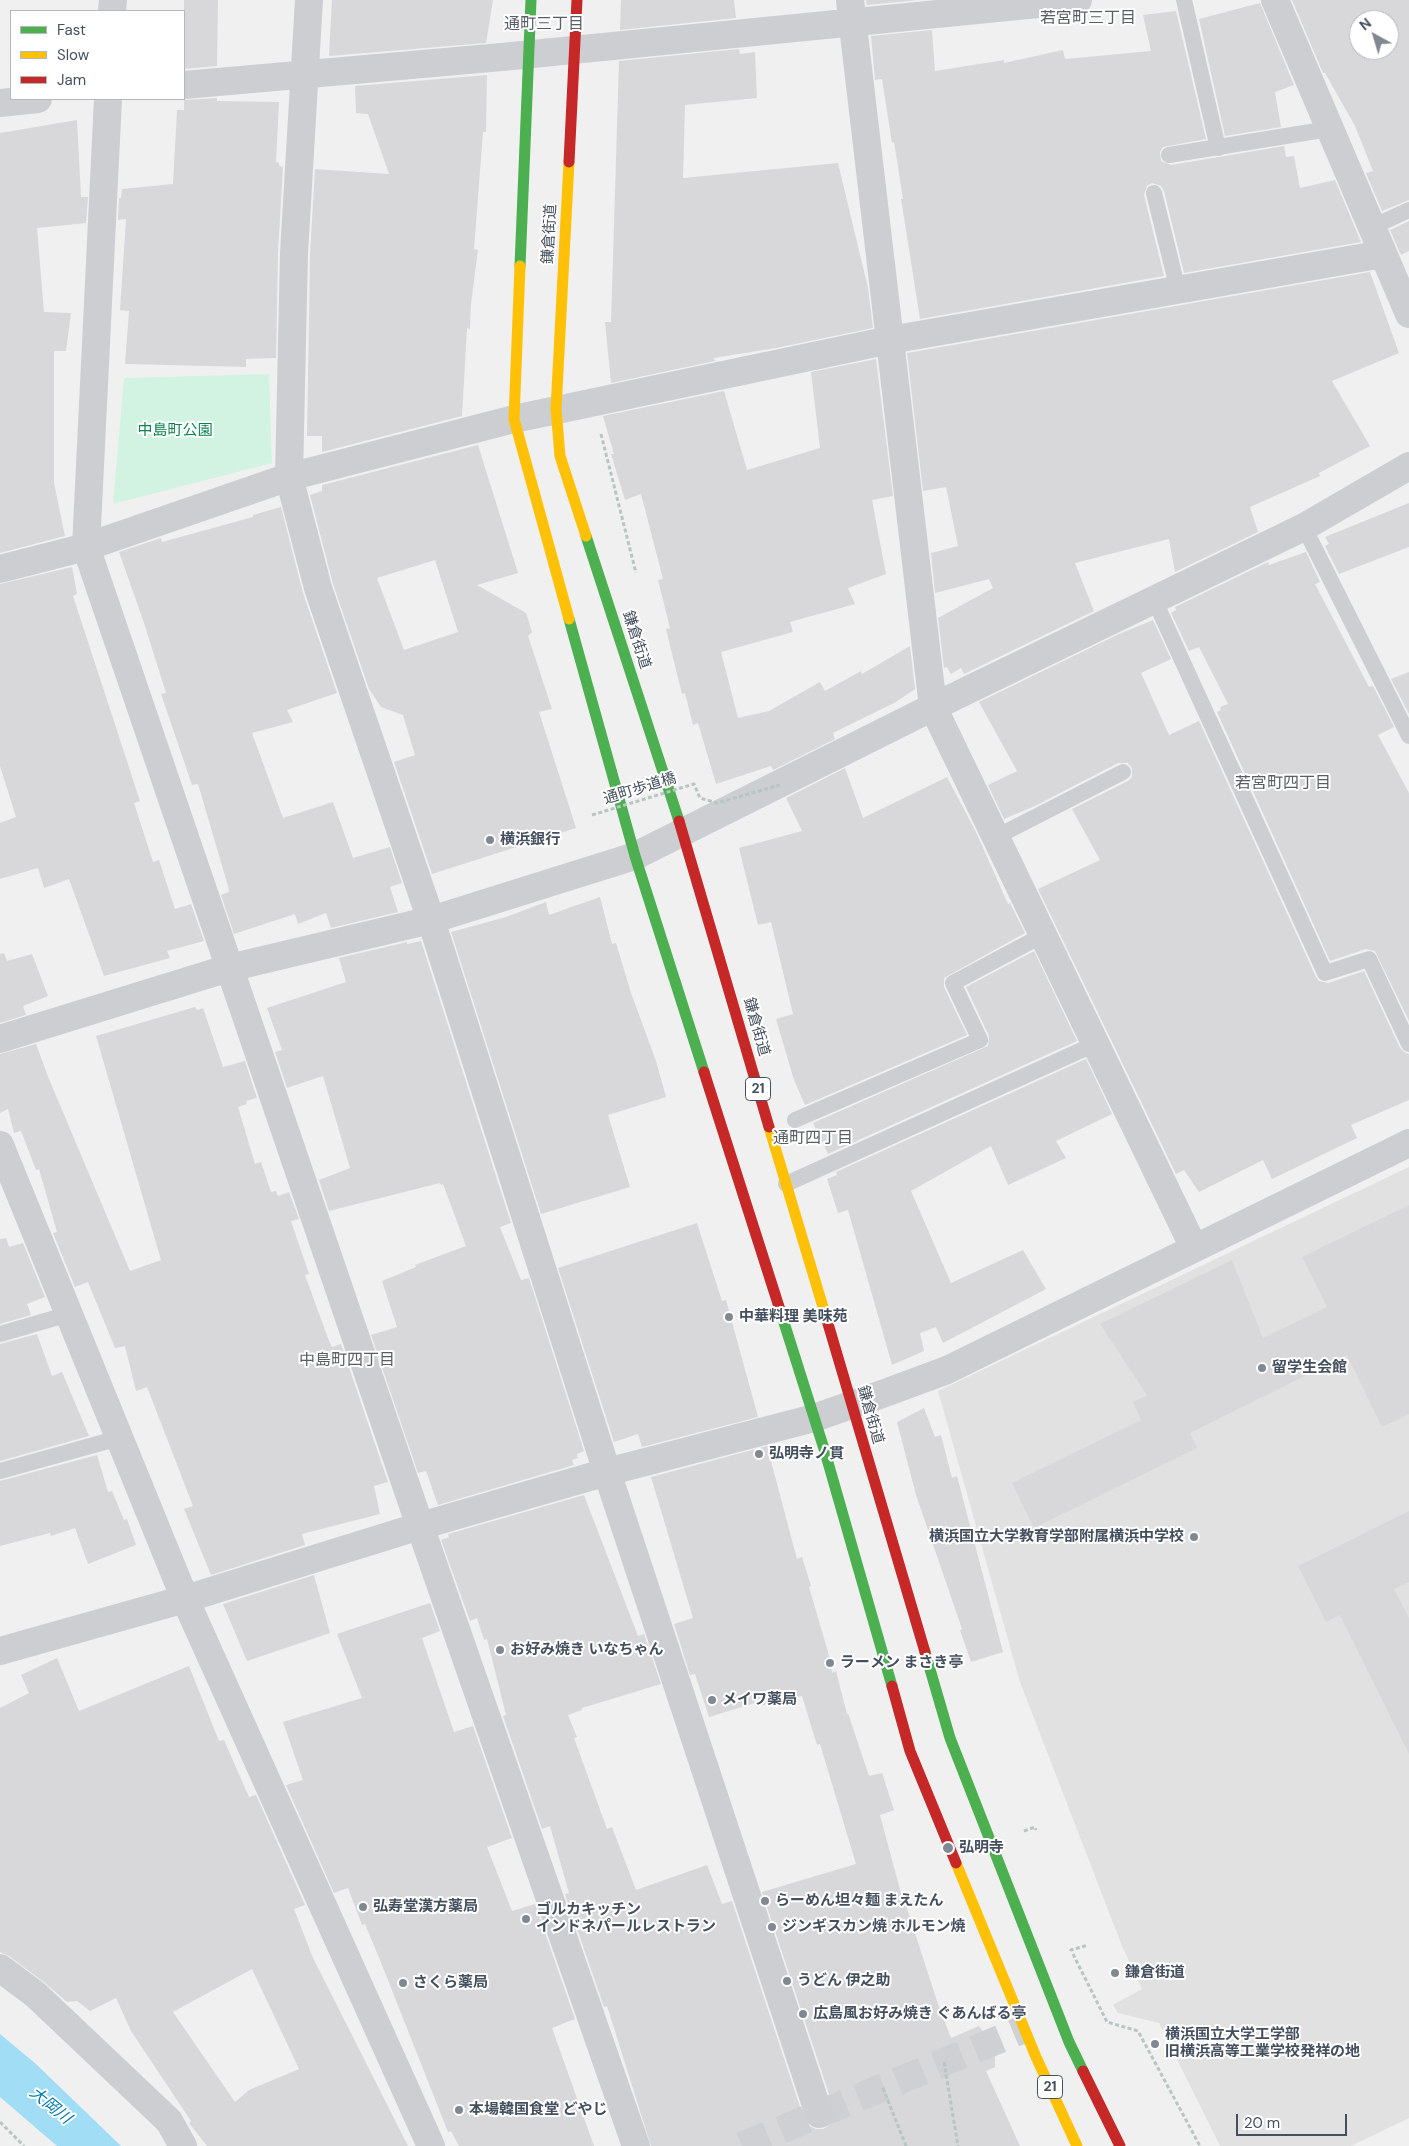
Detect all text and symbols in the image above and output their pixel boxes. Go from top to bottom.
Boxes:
district label: 若宮町三丁目 [1040,9,1136,29]
legend [10,10,185,100]
north arrow [1349,10,1399,60]
text: N [1356,14,1375,34]
district label: 通町三丁目 [504,15,584,35]
text: Fast [57,20,86,40]
text: Slow [57,45,89,65]
text: Jam [57,70,86,90]
street label: 鎌倉街道 [539,204,561,264]
park label: 中島町公園 [138,422,212,440]
street label: 鎌倉街道 [618,609,654,671]
street label: 通町歩道橋 [602,769,678,809]
district label: 若宮町四丁目 [1235,774,1331,794]
place label: 横浜銀行 [500,831,560,849]
marker: 横浜銀行 [484,834,496,846]
street label: 鎌倉街道 [739,996,773,1058]
road number: 21 [746,1078,770,1100]
district label: 通町四丁目 [773,1129,853,1149]
place label: 中華料理 美味苑 [739,1308,848,1326]
marker: 中華料理 美味苑 [723,1311,735,1323]
district label: 中島町四丁目 [299,1351,395,1371]
place label: 留学生会館 [1272,1359,1347,1377]
marker: 留学生会館 [1256,1362,1268,1374]
street label: 鎌倉街道 [853,1384,887,1446]
place label: 弘明寺ノ貫 [769,1445,844,1463]
marker: 弘明寺ノ貫 [753,1448,765,1460]
place label: 横浜国立大学教育学部附属横浜中学校 [929,1528,1184,1546]
marker: 横浜国立大学教育学部附属横浜中学校 [1188,1531,1200,1543]
place label: お好み焼き いなちゃん [510,1641,664,1659]
marker: お好み焼き いなちゃん [494,1644,506,1656]
place label: ラーメン まさき亭 [840,1654,964,1672]
marker: ラーメン まさき亭 [824,1657,836,1669]
place label: メイワ薬局 [722,1691,797,1709]
marker: メイワ薬局 [706,1694,718,1706]
place label: 弘明寺 [959,1839,1004,1857]
marker: 弘明寺 [941,1841,955,1855]
place label: らーめん坦々麺 まえたん [775,1892,944,1910]
marker: らーめん坦々麺 まえたん [759,1895,771,1907]
place label: 弘寿堂漢方薬局 [373,1898,478,1916]
marker: 弘寿堂漢方薬局 [357,1901,369,1913]
place label: ゴルカキッチン インドネパールレストラン [536,1901,716,1936]
marker: ゴルカキッチン インドネパールレストラン [520,1913,532,1925]
place label: ジンギスカン焼 ホルモン焼 [782,1918,966,1936]
marker: ジンギスカン焼 ホルモン焼 [766,1921,778,1933]
place label: 鎌倉街道 [1125,1964,1185,1982]
marker: 鎌倉街道 [1109,1967,1121,1979]
place label: うどん 伊之助 [797,1972,891,1990]
place label: さくら薬局 [413,1974,488,1992]
marker: うどん 伊之助 [781,1975,793,1987]
marker: さくら薬局 [397,1977,409,1989]
place label: 広島風お好み焼き ぐあんばる亭 [813,2005,1027,2023]
marker: 広島風お好み焼き ぐあんばる亭 [797,2008,809,2020]
place label: 横浜国立大学工学部 旧横浜高等工業学校発祥の地 [1165,2026,1360,2061]
marker: 横浜国立大学工学部 旧横浜高等工業学校発祥の地 [1149,2038,1161,2050]
road number: 21 [1038,2076,1062,2098]
water label: 大岡川 [25,2083,75,2129]
place label: 本場韓国食堂 どやじ [469,2101,608,2119]
marker: 本場韓国食堂 どやじ [453,2104,465,2116]
scale bar [1239,2104,1350,2136]
text: 20 m [1244,2113,1280,2133]

